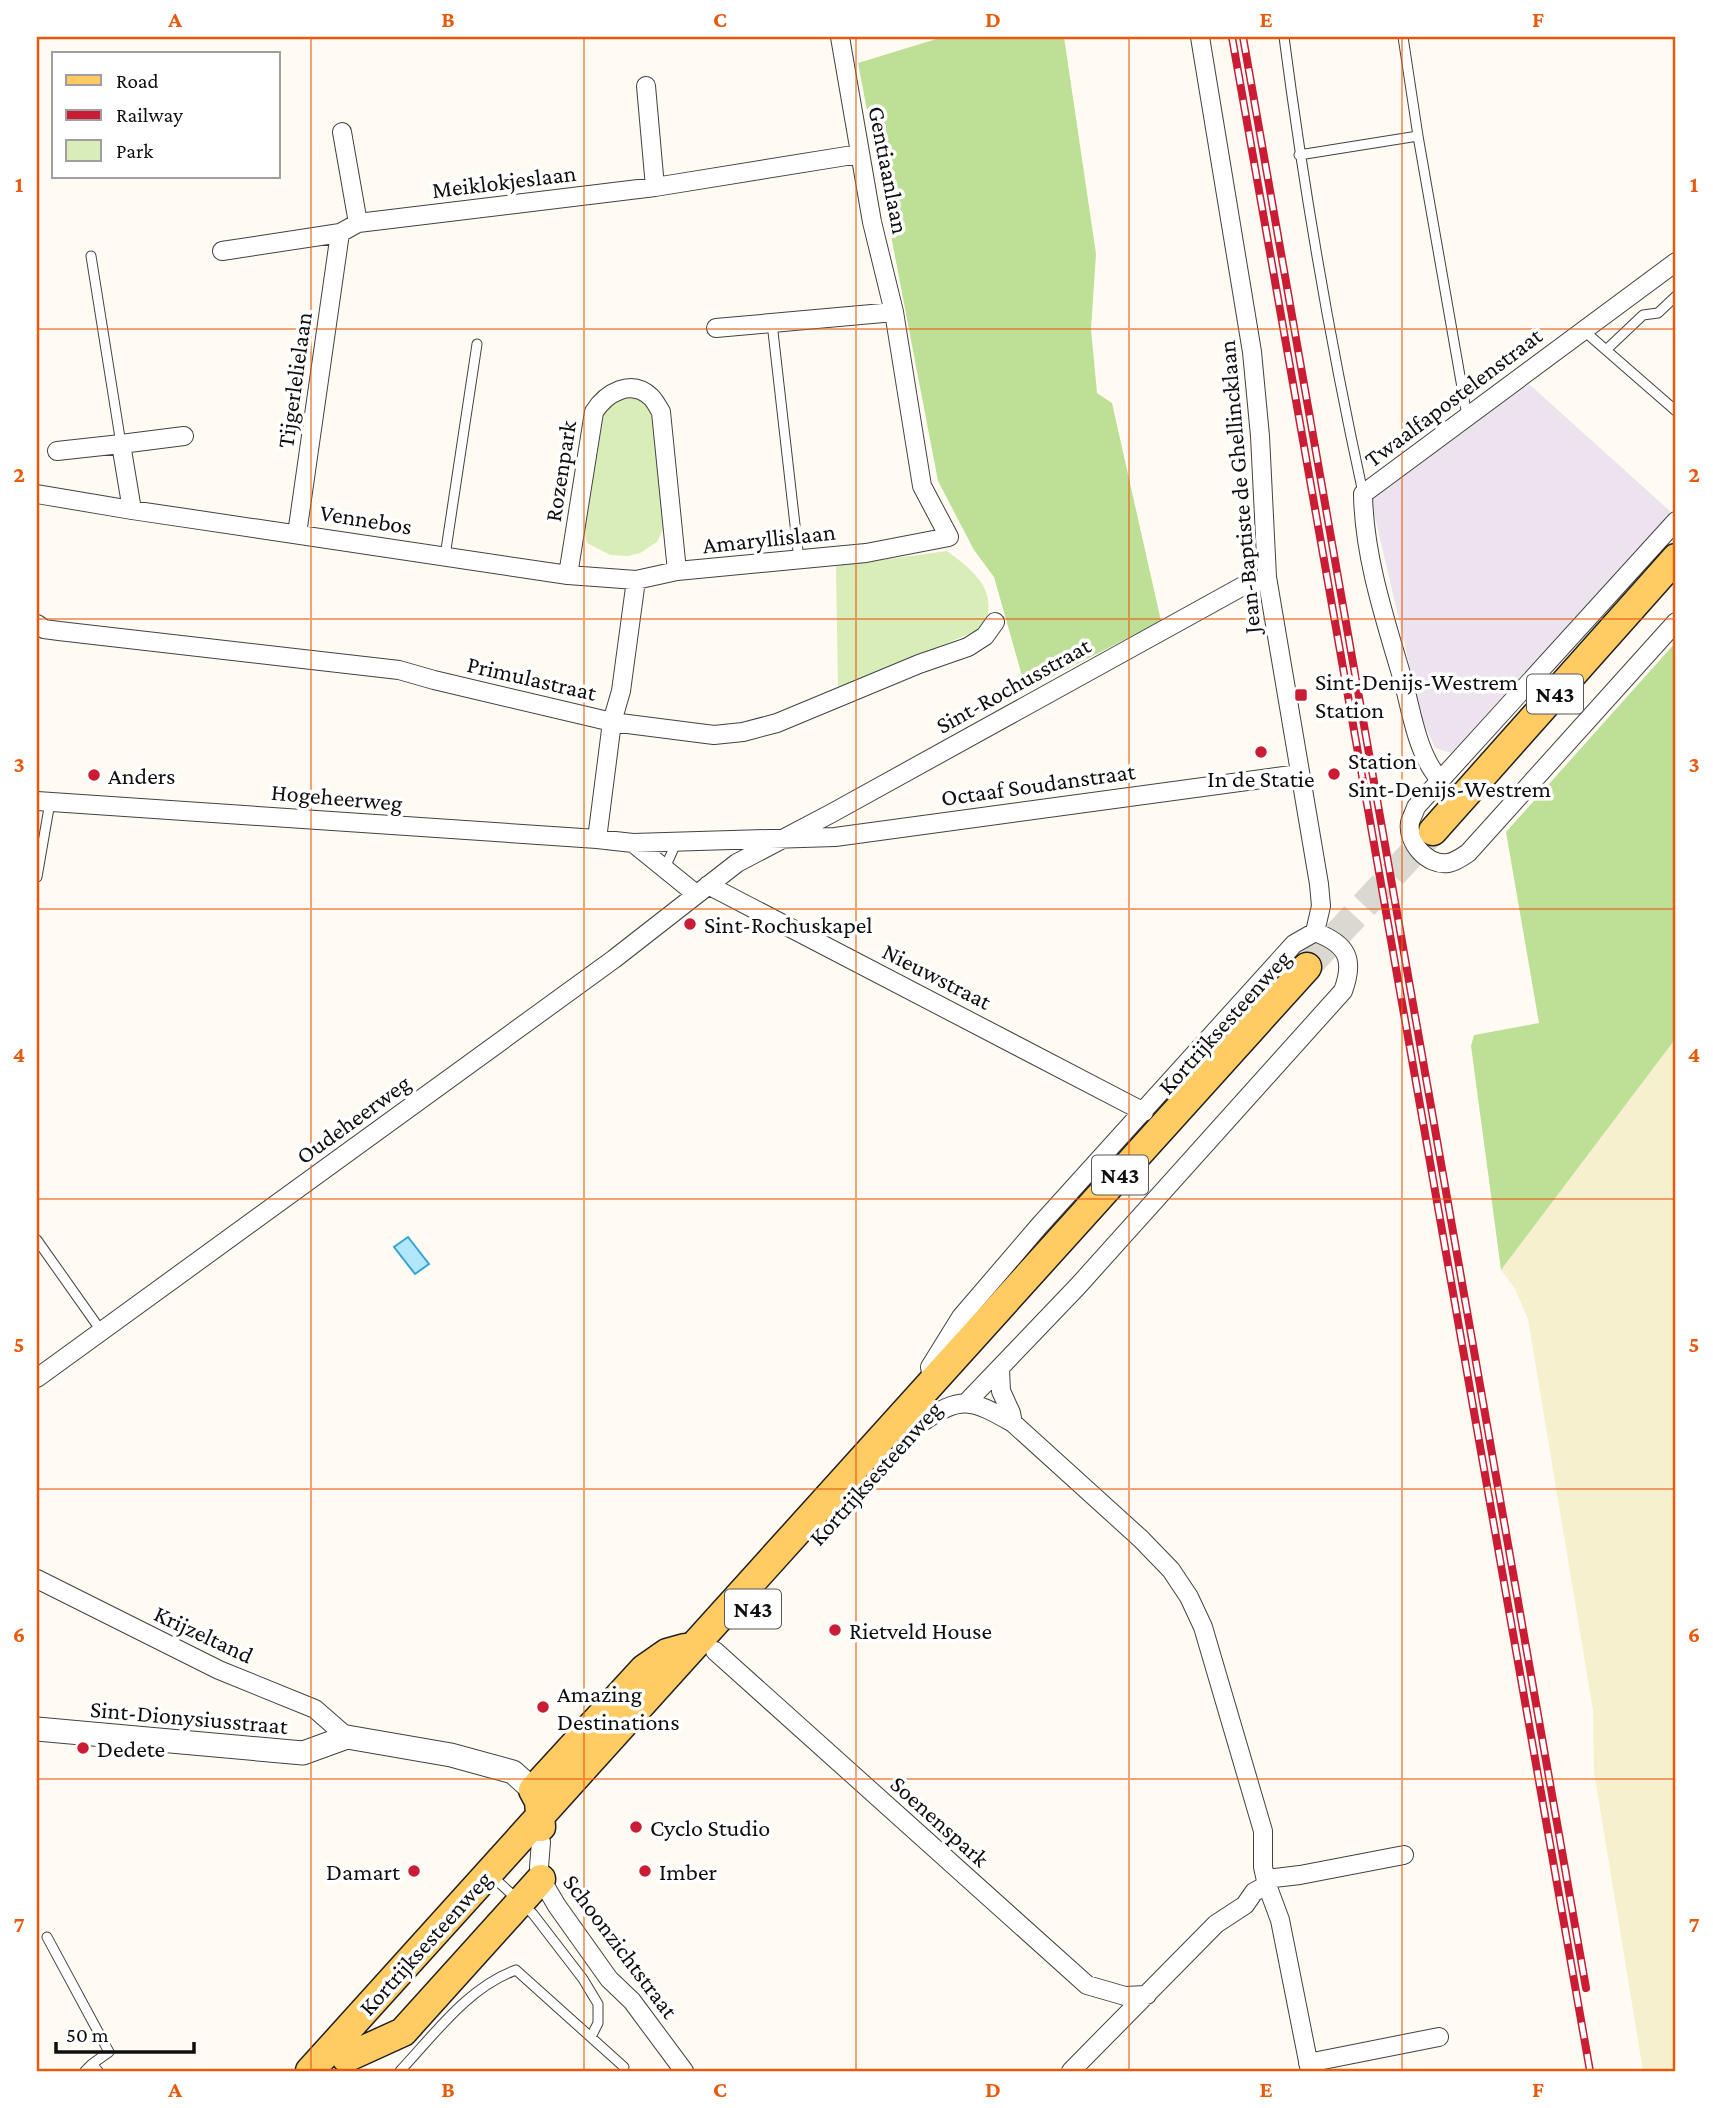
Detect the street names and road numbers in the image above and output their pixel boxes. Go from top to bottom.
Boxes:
street label: Gentiaanlaan [863,104,915,236]
street label: Meiklokjeslaan [430,159,578,203]
street label: Tijgerlelielaan [271,310,317,450]
street label: Twaalfapostelenstraat [1359,321,1548,472]
street label: Jean-Baptiste de Ghellincklaan [1213,339,1265,637]
street label: Rozenpark [539,418,581,524]
street label: Vennebos [318,498,414,540]
street label: Amaryllislaan [701,518,837,558]
street label: Sint-Rochusstraat [931,631,1096,739]
street label: Primulastraat [465,650,600,706]
road number: N43 [1527,674,1583,714]
street label: Octaaf Soudanstraat [939,757,1138,811]
street label: Hogeheerweg [270,778,404,816]
street label: Nieuwstraat [878,937,997,1015]
street label: Kortrijksesteenweg [1152,944,1296,1100]
street label: Oudeheerweg [291,1068,416,1169]
road number: N43 [1092,1156,1148,1194]
street label: Kortrijksesteenweg [803,1395,947,1551]
road number: N43 [725,1590,781,1628]
street label: Krijzeltand [150,1599,258,1669]
street label: Sint-Dionysiusstraat [89,1695,290,1739]
street label: Soenenspark [885,1770,995,1873]
street label: Kortrijksesteenweg [353,1865,497,2021]
street label: Schoonzichtstraat [558,1869,685,2024]

